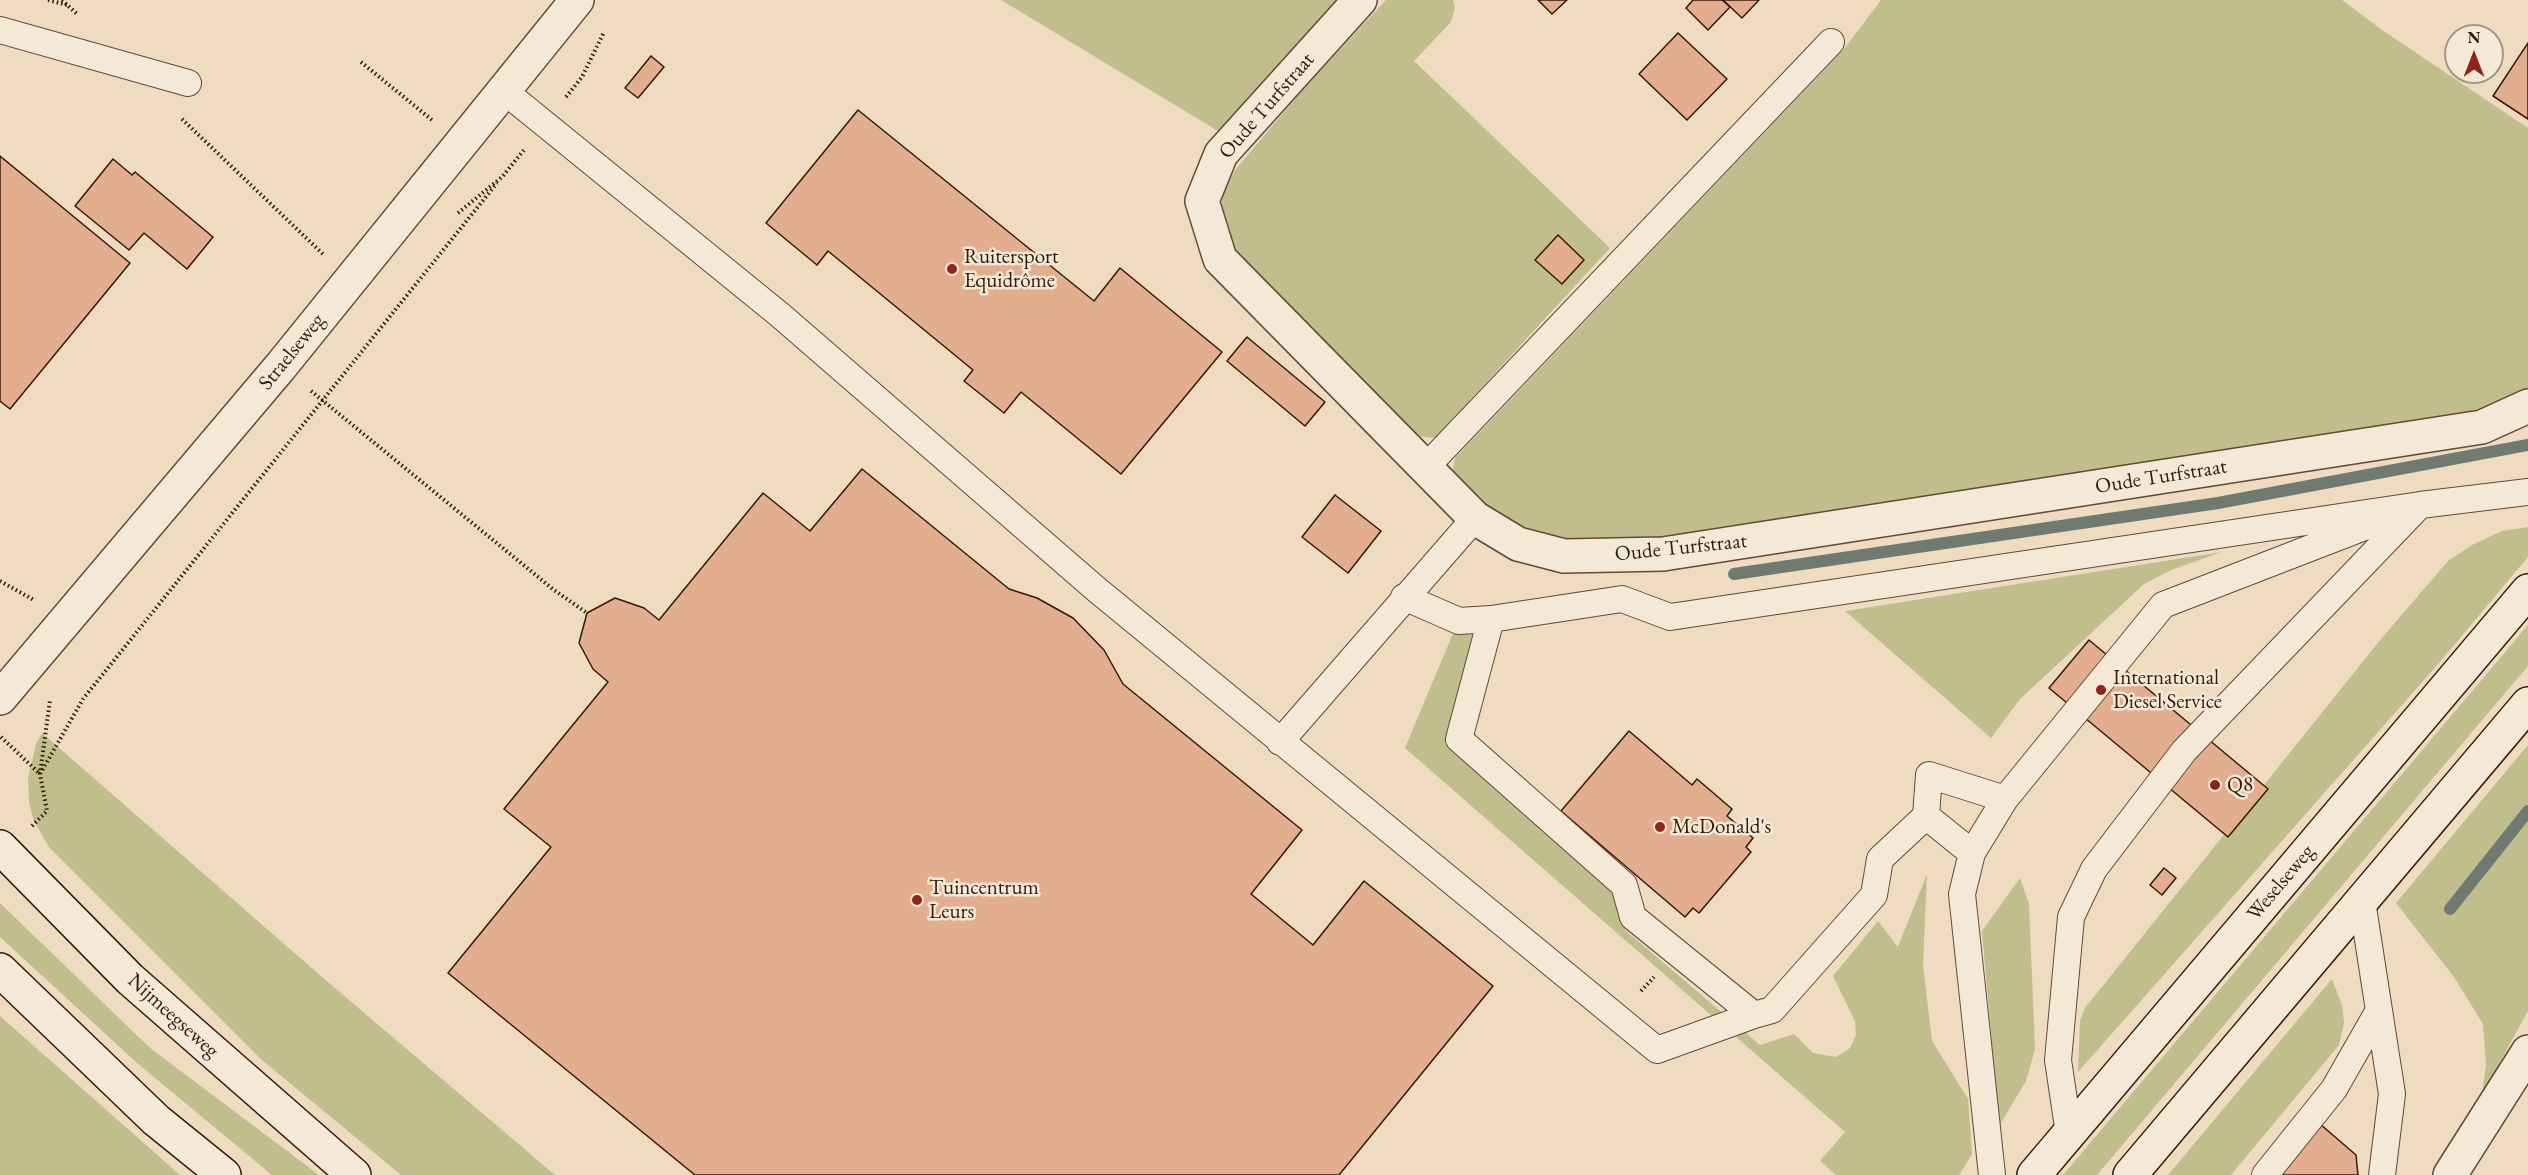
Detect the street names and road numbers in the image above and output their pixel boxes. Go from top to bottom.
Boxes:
street label: Oude Turfstraat [1214,48,1320,164]
street label: Straelseweg [254,309,330,395]
street label: Oude Turfstraat [2094,454,2228,500]
street label: Oude Turfstraat [1614,529,1748,567]
street label: Weselseweg [2242,840,2320,926]
street label: Nijmeegseweg [122,968,224,1064]

